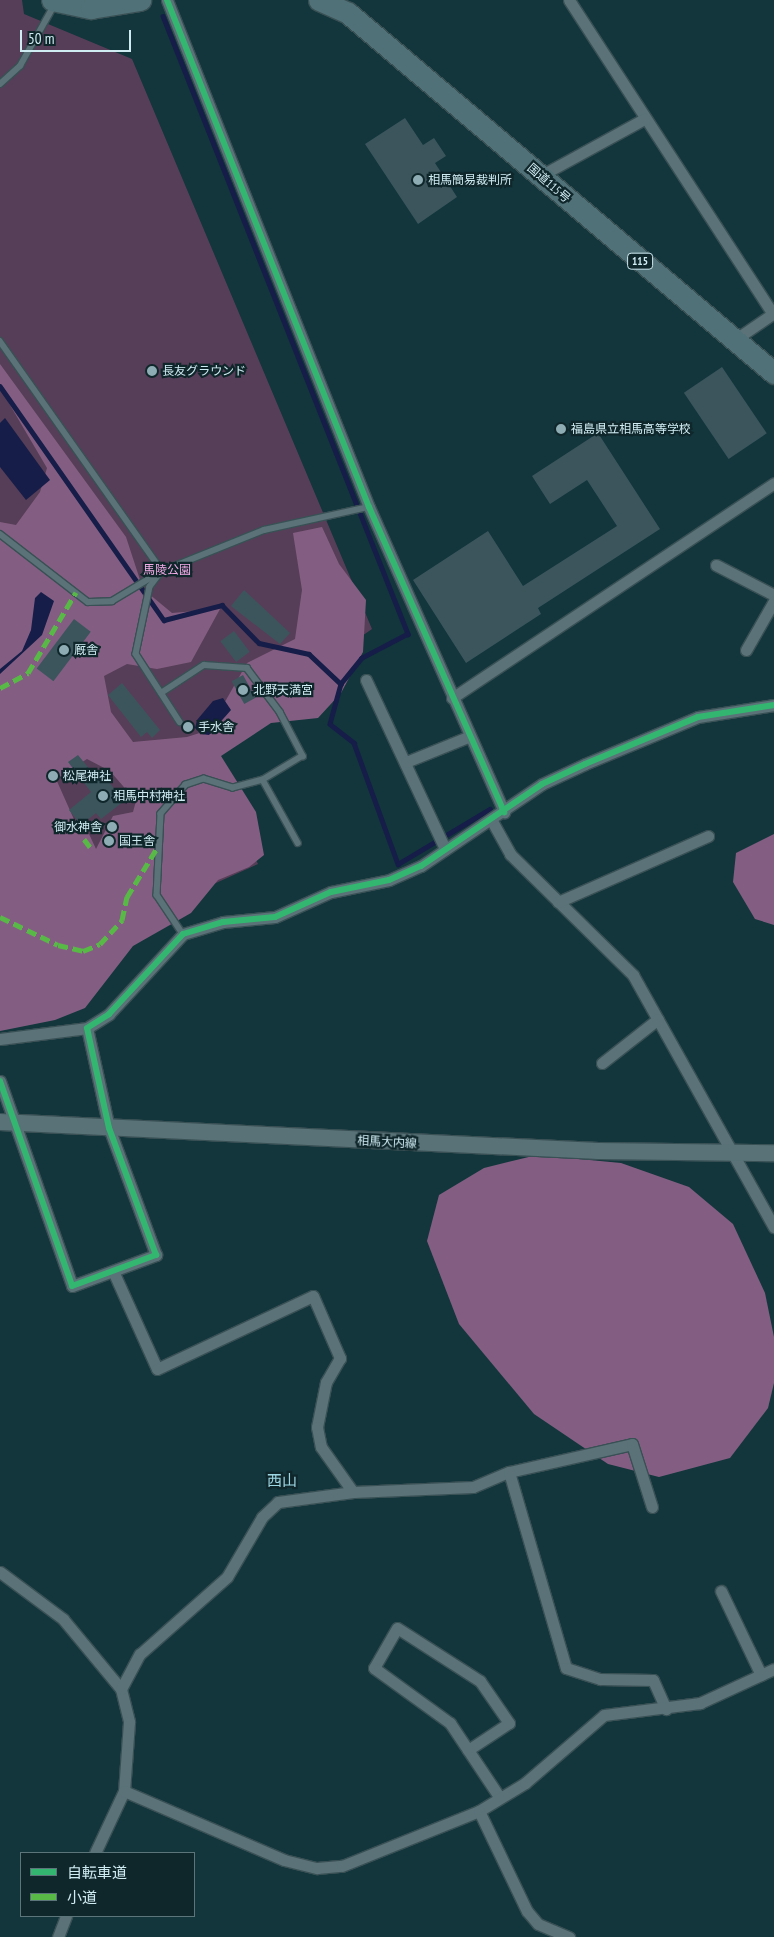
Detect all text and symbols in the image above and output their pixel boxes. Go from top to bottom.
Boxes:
scale bar [22,20,134,52]
text: 50 m [28,29,54,48]
street label: 国道115号 [525,160,573,206]
place label: 相馬簡易裁判所 [428,173,512,187]
marker: 相馬簡易裁判所 [412,174,424,186]
road number: 115 [626,252,654,270]
place label: 長友グラウンド [162,364,246,378]
marker: 長友グラウンド [146,365,158,377]
place label: 福島県立相馬高等学校 [571,422,691,436]
marker: 福島県立相馬高等学校 [555,423,567,435]
park label: 馬陵公園 [143,563,191,577]
place label: 厩舎 [74,643,98,657]
marker: 厩舎 [58,644,70,656]
place label: 北野天満宮 [253,683,313,697]
marker: 北野天満宮 [237,684,249,696]
place label: 手水舎 [198,720,234,734]
marker: 手水舎 [182,721,194,733]
place label: 松尾神社 [63,769,111,783]
marker: 松尾神社 [47,770,59,782]
place label: 相馬中村神社 [113,789,185,803]
marker: 相馬中村神社 [97,790,109,802]
place label: 御水神舎 [54,820,102,834]
marker: 御水神舎 [106,821,118,833]
place label: 国王舎 [119,834,155,848]
marker: 国王舎 [103,835,115,847]
street label: 相馬大内線 [357,1133,417,1151]
district label: 西山 [267,1472,297,1490]
legend [20,1852,195,1917]
text: 自転車道 [67,1863,127,1882]
text: 小道 [67,1888,97,1907]

